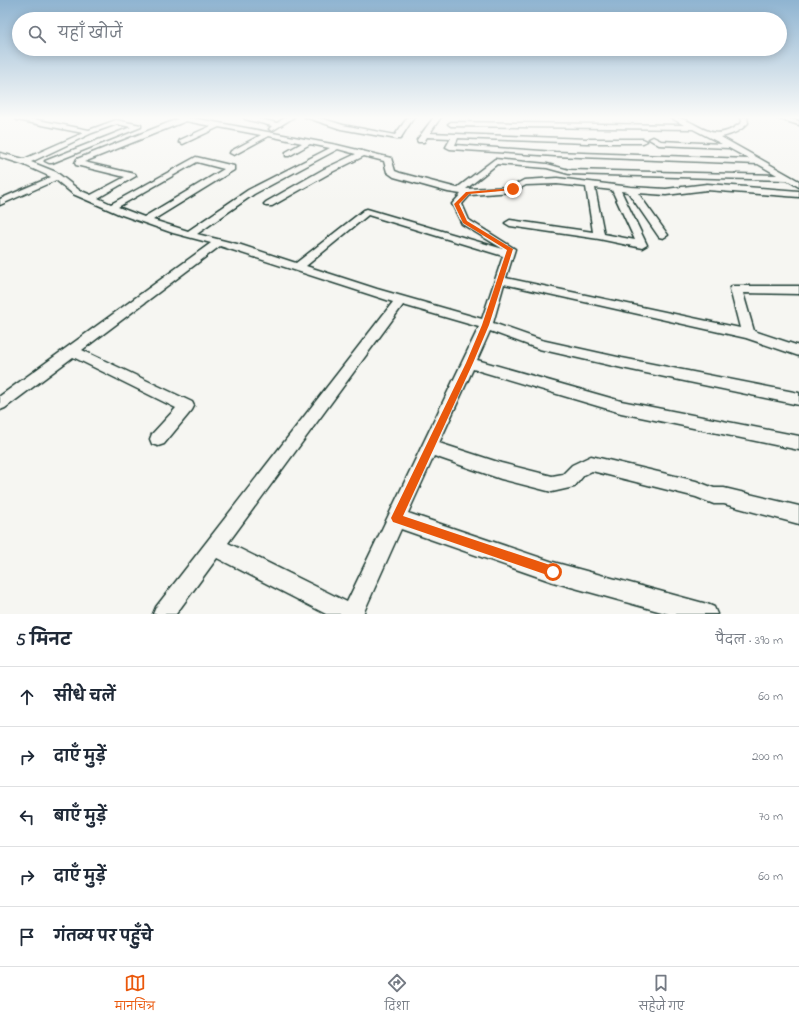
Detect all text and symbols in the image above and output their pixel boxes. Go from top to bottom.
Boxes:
search box [12,12,787,56]
icon: search [26,23,48,45]
text: यहाँ खोजें [58,23,122,45]
route end [504,180,522,198]
route start [544,563,562,581]
text: 5 मिनट [16,628,71,653]
text: पैदल · 390 m [715,631,783,650]
icon: ahead [16,686,38,708]
text: सीधे चलें [54,686,115,708]
text: 60 m [758,687,783,706]
icon: right [16,746,38,768]
text: दाएँ मुड़ें [54,746,106,768]
text: 200 m [752,747,783,766]
icon: left [16,806,38,828]
text: बाएँ मुड़ें [54,806,107,828]
text: 70 m [759,807,783,826]
icon: right [16,866,38,888]
text: दाएँ मुड़ें [54,866,106,888]
text: 60 m [758,867,783,886]
icon: arrive [16,926,38,948]
text: गंतव्य पर पहुँचे [54,926,153,948]
tab: मानचित्र [115,972,155,1018]
tab: दिशा [384,972,409,1018]
tab: सहेजे गए [639,972,684,1018]

